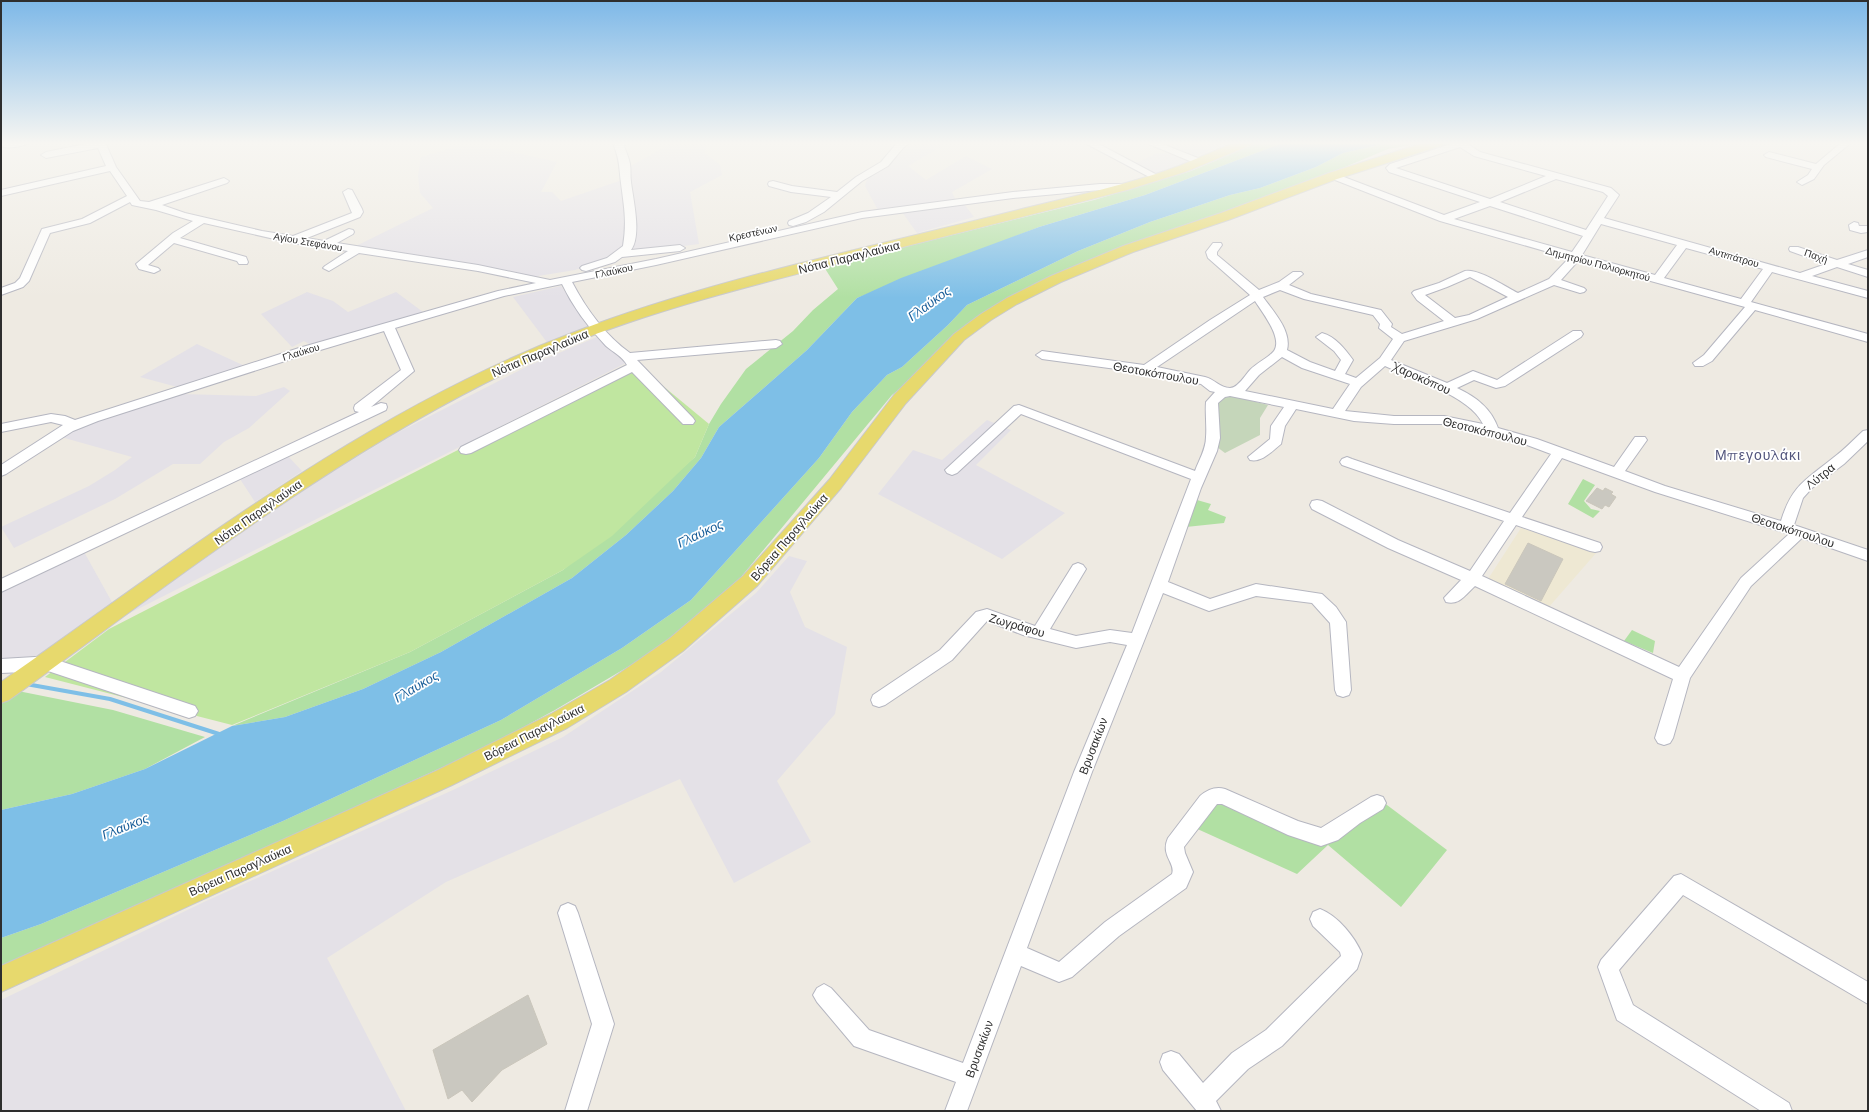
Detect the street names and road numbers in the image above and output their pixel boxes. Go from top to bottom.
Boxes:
street label: Κρεστένων [728,222,778,244]
street label: Αγίου Στεφάνου [273,230,343,254]
street label: Νότια Παραγλαύκια [797,237,901,277]
street label: Δημητρίου Πολιορκητού [1544,244,1652,284]
street label: Αντιπάτρου [1708,244,1760,270]
street label: Παχή [1803,246,1829,266]
street label: Γλαύκου [594,261,634,281]
street label: Νότια Παραγλαύκια [489,326,591,380]
street label: Γλαύκου [281,340,321,364]
street label: Θεοτοκόπουλου [1112,358,1200,388]
street label: Χαροκόπου [1389,358,1453,397]
street label: Θεοτοκόπουλου [1441,413,1529,449]
street label: Λύτρα [1802,460,1838,492]
street label: Νότια Παραγλαύκια [211,476,305,548]
street label: Βόρεια Παραγλαύκια [747,490,831,584]
street label: Θεοτοκόπουλου [1749,509,1837,551]
street label: Ζωγράφου [987,610,1047,640]
street label: Βόρεια Παραγλαύκια [481,700,587,764]
street label: Βρυσακίων [1075,715,1111,777]
street label: Βόρεια Παραγλαύκια [186,841,294,899]
street label: Βρυσακίων [962,1018,996,1080]

